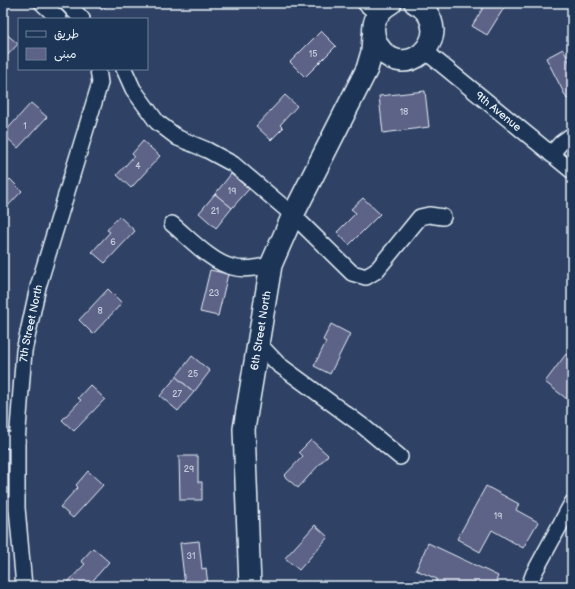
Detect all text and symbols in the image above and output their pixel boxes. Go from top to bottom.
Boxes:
legend [18,18,148,70]
text: طريق [54,27,79,42]
text: مبنى [54,47,77,62]
house number: 15 [309,49,317,60]
street label: 9th Avenue [473,89,524,134]
house number: 18 [400,107,408,118]
house number: 1 [23,121,27,132]
house number: 4 [135,161,141,172]
house number: 19 [228,186,236,197]
house number: 21 [211,206,219,217]
house number: 6 [110,237,116,248]
street label: 7th Street North [17,283,45,363]
house number: 23 [209,288,220,299]
street label: 6th Street North [248,290,274,371]
house number: 8 [97,306,103,317]
house number: 25 [188,369,198,380]
house number: 27 [172,389,182,400]
house number: 29 [184,464,194,475]
house number: 19 [494,511,502,522]
house number: 31 [186,551,196,562]

